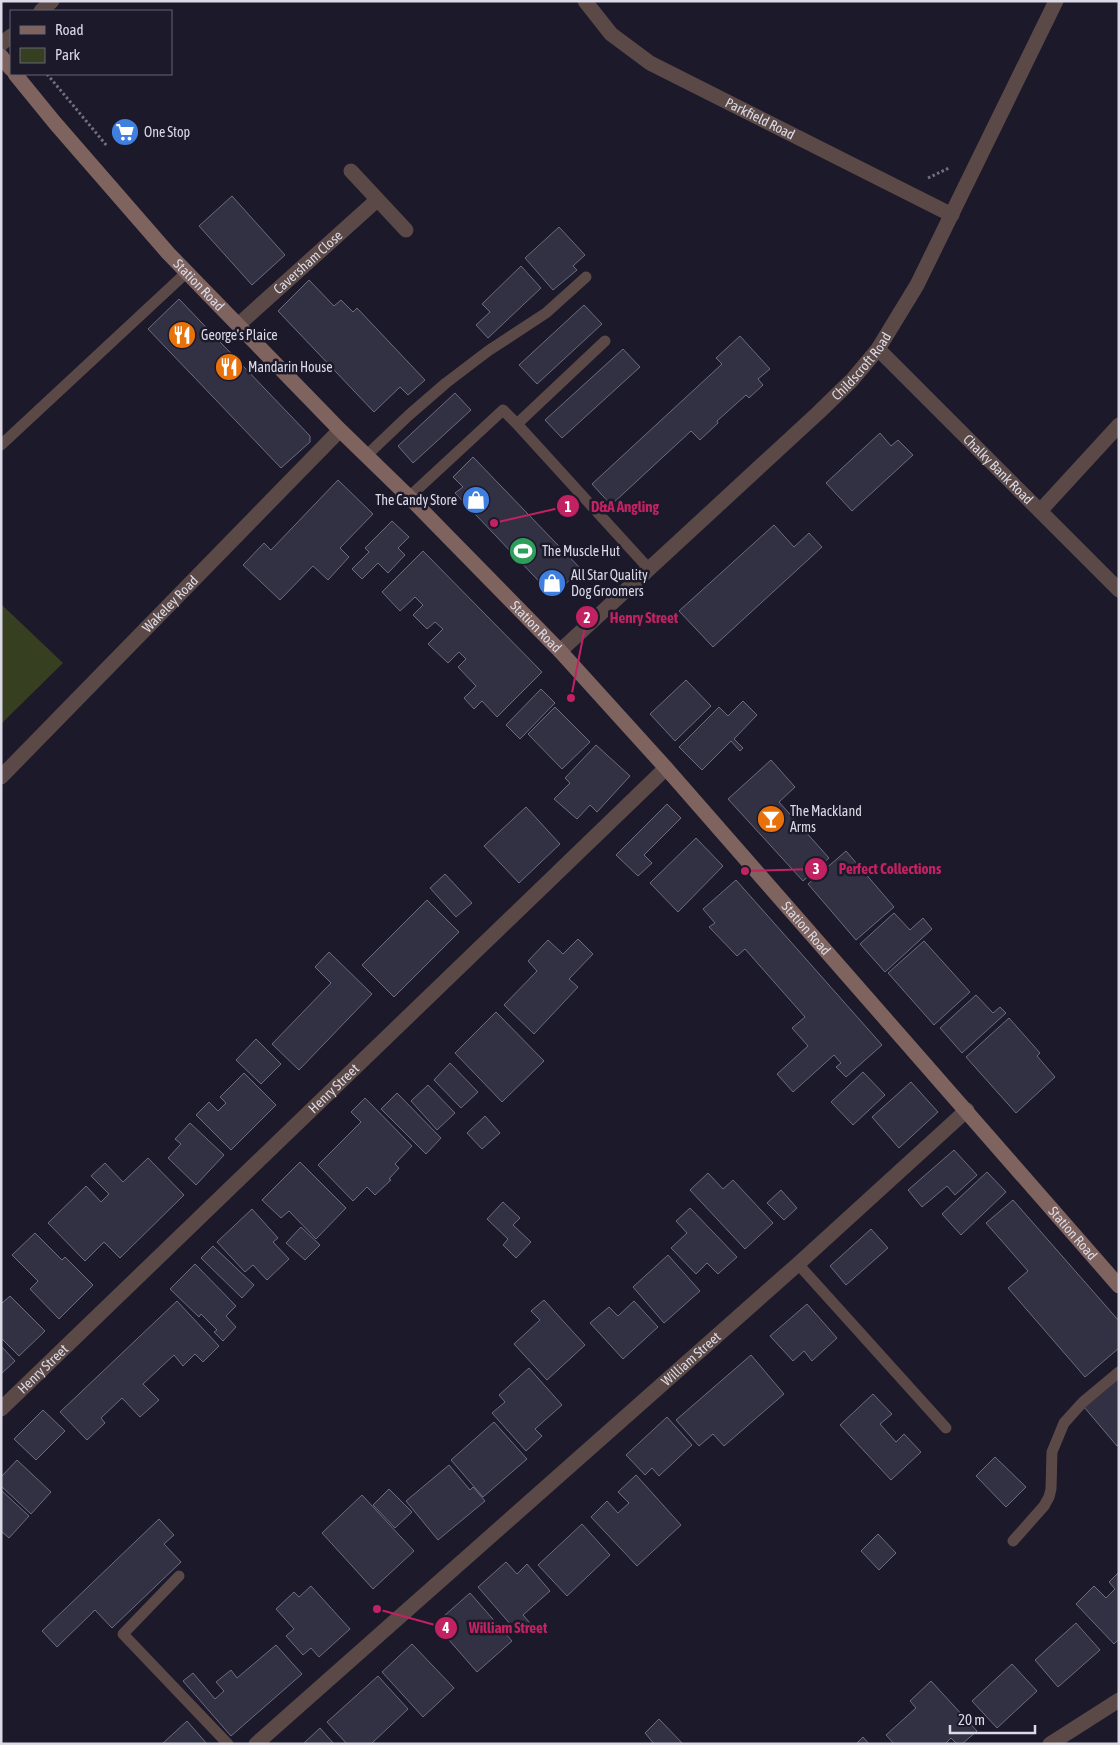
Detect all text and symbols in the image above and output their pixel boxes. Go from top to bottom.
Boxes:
legend [10,10,172,75]
text: Road [55,21,84,38]
text: Park [55,46,80,63]
street label: Parkfield Road [723,94,798,143]
supermarket icon: One Stop [110,117,140,147]
place label: One Stop [144,124,191,140]
street label: Caversham Close [270,227,346,297]
street label: Station Road [170,256,228,314]
restaurant icon: George's Plaice [167,320,197,350]
place label: George's Plaice [201,327,278,343]
street label: Childscroft Road [828,329,894,403]
restaurant icon: Mandarin House [214,352,244,382]
place label: Mandarin House [248,359,333,375]
street label: Chalky Bank Road [960,431,1036,507]
shop icon: The Candy Store [461,485,491,515]
callout: D&A Angling [556,491,668,521]
place label: The Candy Store [375,492,457,508]
text: 1 [564,498,572,515]
text: D&A Angling [591,498,659,515]
sports icon: The Muscle Hut [508,536,538,566]
place label: The Muscle Hut [542,543,620,559]
place label: All Star Quality Dog Groomers [571,567,648,599]
shop icon: All Star Quality Dog Groomers [537,568,567,598]
street label: Wakeley Road [139,572,201,636]
street label: Station Road [507,598,565,656]
callout: Henry Street [575,602,688,632]
text: 2 [583,609,591,626]
text: Henry Street [610,609,679,626]
place label: The Mackland Arms [790,803,862,835]
bar icon: The Mackland Arms [756,804,786,834]
callout: Perfect Collections [804,854,951,884]
text: 3 [812,860,820,877]
text: Perfect Collections [839,860,942,877]
street label: Station Road [779,898,834,958]
street label: Henry Street [305,1060,362,1116]
street label: Station Road [1045,1203,1100,1263]
street label: William Street [658,1328,724,1389]
street label: Henry Street [14,1341,71,1397]
callout: William Street [434,1613,557,1643]
text: 4 [441,1619,450,1636]
text: William Street [468,1619,548,1636]
scale bar [950,1702,1035,1734]
text: 20 m [958,1711,985,1728]

